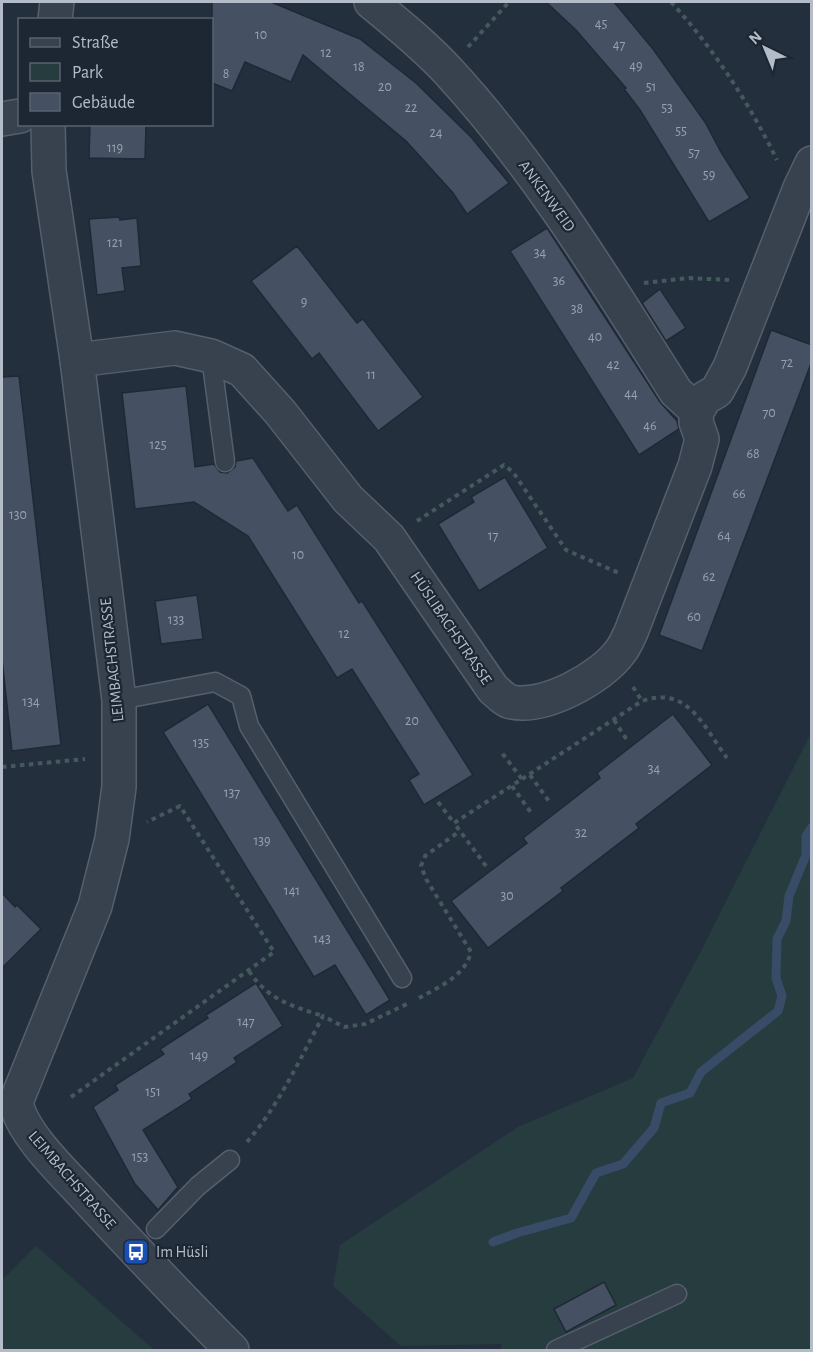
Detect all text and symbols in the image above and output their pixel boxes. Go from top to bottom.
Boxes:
house number: 45 [595,17,607,31]
legend [18,18,213,126]
north arrow [735,18,795,78]
house number: 10 [255,28,267,42]
text: N [746,28,765,47]
text: Straße [72,34,118,52]
house number: 47 [613,38,625,52]
house number: 12 [320,46,332,60]
house number: 49 [629,59,643,73]
house number: 18 [353,60,365,74]
text: Park [72,64,104,82]
house number: 8 [223,67,229,81]
house number: 20 [378,80,392,94]
house number: 51 [646,80,656,94]
text: Gebäude [72,94,135,112]
house number: 22 [405,101,417,115]
house number: 53 [661,101,673,115]
house number: 55 [675,124,687,138]
house number: 24 [429,126,443,140]
house number: 119 [107,141,123,155]
house number: 57 [688,146,700,160]
street label: ANKENWEID [516,157,578,235]
house number: 59 [703,168,715,182]
house number: 121 [107,236,123,250]
house number: 34 [534,246,547,260]
house number: 36 [553,274,565,288]
house number: 9 [301,295,307,309]
house number: 38 [571,302,583,316]
house number: 40 [588,330,602,344]
house number: 72 [781,356,793,370]
house number: 42 [606,358,620,372]
house number: 11 [366,368,376,382]
house number: 44 [624,387,638,401]
house number: 70 [762,406,776,420]
house number: 46 [643,419,657,433]
house number: 125 [149,438,167,452]
house number: 68 [746,447,760,461]
house number: 66 [732,487,746,501]
house number: 130 [9,508,27,522]
house number: 17 [488,529,498,543]
house number: 64 [717,529,731,543]
house number: 10 [292,548,304,562]
street label: HÜSLIBACHSTRASSE [407,568,496,688]
house number: 62 [703,570,715,584]
street label: LEIMBACHSTRASSE [98,597,126,723]
house number: 60 [687,610,701,624]
house number: 133 [168,613,184,627]
house number: 12 [338,627,350,641]
house number: 134 [22,695,40,709]
house number: 20 [405,714,419,728]
house number: 135 [193,736,209,750]
house number: 34 [648,762,661,776]
house number: 137 [224,786,240,800]
house number: 32 [575,826,587,840]
house number: 139 [253,834,271,848]
house number: 141 [284,884,300,898]
house number: 30 [500,889,514,903]
house number: 143 [313,932,331,946]
house number: 147 [237,1015,255,1029]
house number: 149 [190,1049,208,1063]
house number: 151 [145,1085,161,1099]
street label: LEIMBACHSTRASSE [25,1128,119,1232]
house number: 153 [132,1150,148,1164]
bus stop icon: Im Hüsli [121,1237,151,1267]
place label: Im Hüsli [156,1244,208,1260]

